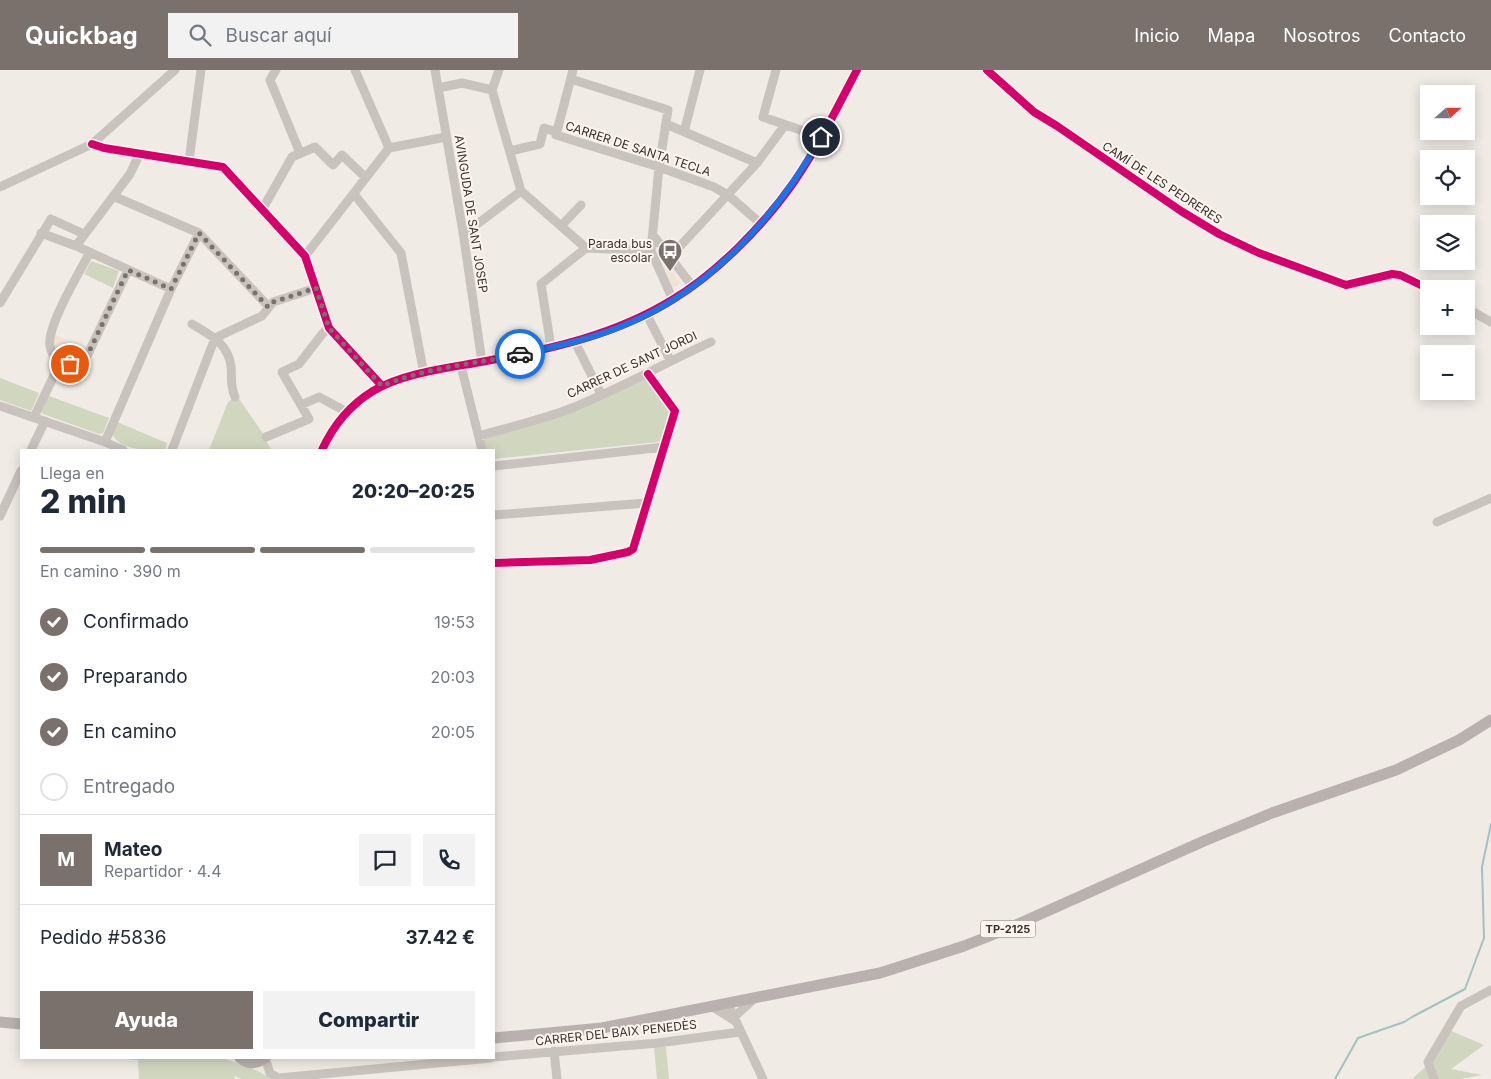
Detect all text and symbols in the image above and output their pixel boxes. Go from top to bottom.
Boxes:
search box [168,13,518,58]
text: Quickbag [25,21,138,50]
icon: search [186,21,214,49]
text: Buscar aquí [226,24,332,47]
text: Inicio [1134,25,1180,46]
text: Mapa [1208,25,1255,46]
text: Nosotros [1283,25,1361,46]
text: Contacto [1389,25,1466,46]
north arrow [1420,85,1475,140]
map controls [1420,85,1475,400]
pin [800,116,842,158]
street label: CARRER DE SANTA TECLA [564,118,713,179]
icon: home [807,123,835,151]
street label: AVINGUDA DE SANT JOSEP [452,134,491,294]
street label: CAMÍ DE LES PEDRERES [1100,138,1225,227]
button: locate [1420,150,1475,205]
button: layers [1420,215,1475,270]
place label: Parada bus escolar [588,236,652,265]
bus stop icon: Parada bus escolar [657,238,683,272]
button: + [1420,280,1475,335]
street label: CARRER DE SANT JORDI [564,328,699,401]
courier [495,329,545,379]
icon: car [506,340,534,368]
pin [49,343,91,385]
button: − [1420,345,1475,400]
icon: bag [56,350,84,378]
text: Llega en [40,463,104,483]
text: 20:20–20:25 [352,480,475,503]
text: 2 min [40,482,126,521]
text: En camino · 390 m [40,561,181,581]
icon: check [40,608,68,636]
text: Confirmado [83,610,189,633]
text: 19:53 [434,612,475,632]
icon: check [40,663,68,691]
text: Preparando [83,665,188,688]
text: 20:03 [431,667,475,687]
icon: check [40,718,68,746]
text: En camino [83,720,177,743]
text: 20:05 [431,722,475,742]
text: Entregado [83,775,175,798]
button: chat [359,834,411,886]
button: phone [423,834,475,886]
text: Mateo [104,838,162,861]
text: M [57,848,75,871]
text: Repartidor · 4.4 [104,861,221,881]
road number: TP-2125 [980,921,1036,938]
text: Pedido #5836 [40,926,167,949]
text: 37.42 € [405,926,475,949]
button: Ayuda [40,991,253,1049]
button: Compartir [263,991,475,1049]
street label: CARRER DEL BAIX PENEDÈS [534,1017,698,1048]

